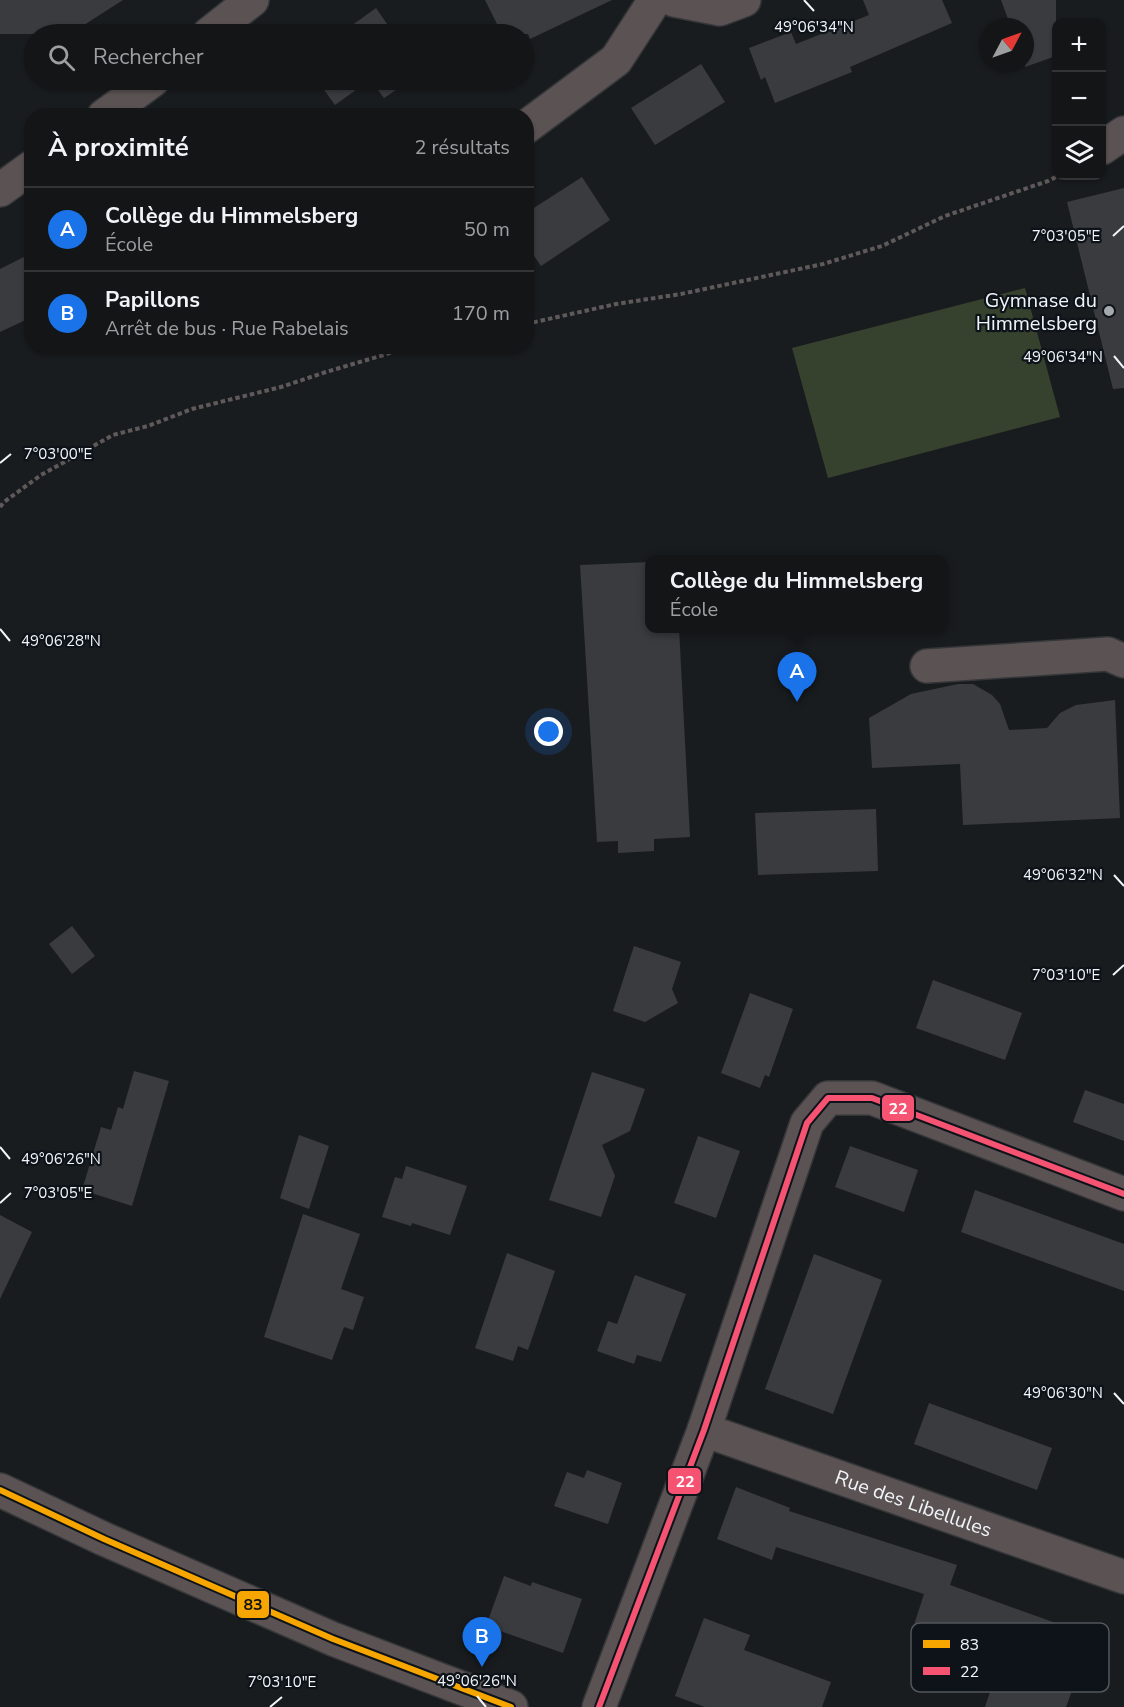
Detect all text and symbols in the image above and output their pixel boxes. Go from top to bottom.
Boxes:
text: 49°06'34"N [774,17,854,37]
north arrow [980,18,1034,72]
map controls [1052,18,1106,180]
button: + [1052,18,1106,72]
search box [24,24,534,90]
icon: search [45,41,78,74]
text: Rechercher [93,42,204,72]
button: − [1052,72,1106,126]
button: layers [1052,126,1106,180]
text: À proximité [48,130,189,165]
text: 2 résultats [414,134,510,161]
text: Collège du Himmelsberg [105,201,358,231]
text: A [60,216,75,243]
text: 50 m [464,216,510,243]
text: 7°03'05"E [1032,226,1100,246]
text: École [105,231,153,258]
text: Papillons [105,285,200,315]
place label: Gymnase du Himmelsberg [976,287,1097,337]
text: B [61,300,74,327]
text: 170 m [452,300,510,327]
marker: Gymnase du Himmelsberg [1102,304,1116,318]
text: Arrêt de bus · Rue Rabelais [105,315,349,342]
text: 49°06'34"N [1023,347,1103,367]
text: 7°03'00"E [24,444,92,464]
popup [645,555,948,633]
text: Collège du Himmelsberg [670,566,923,596]
text: École [670,596,718,623]
text: 49°06'28"N [21,631,101,651]
pin: A [778,652,816,702]
your location [534,717,563,746]
text: 49°06'32"N [1023,865,1103,885]
text: 7°03'10"E [1032,965,1100,985]
line badge: 22 [881,1094,915,1122]
text: 22 [888,1098,908,1120]
text: 49°06'26"N [21,1149,101,1169]
text: 7°03'05"E [24,1183,92,1203]
text: 49°06'30"N [1023,1383,1103,1403]
street label: Rue des Libellules [831,1463,996,1543]
line badge: 22 [667,1467,702,1495]
text: 22 [675,1471,695,1493]
line badge: 83 [236,1590,270,1619]
text: 83 [243,1594,263,1616]
pin: B [462,1618,502,1667]
legend [911,1623,1109,1692]
text: 83 [960,1634,979,1656]
text: 22 [960,1661,979,1683]
text: 49°06'26"N [437,1671,517,1691]
text: 7°03'10"E [248,1672,316,1692]

